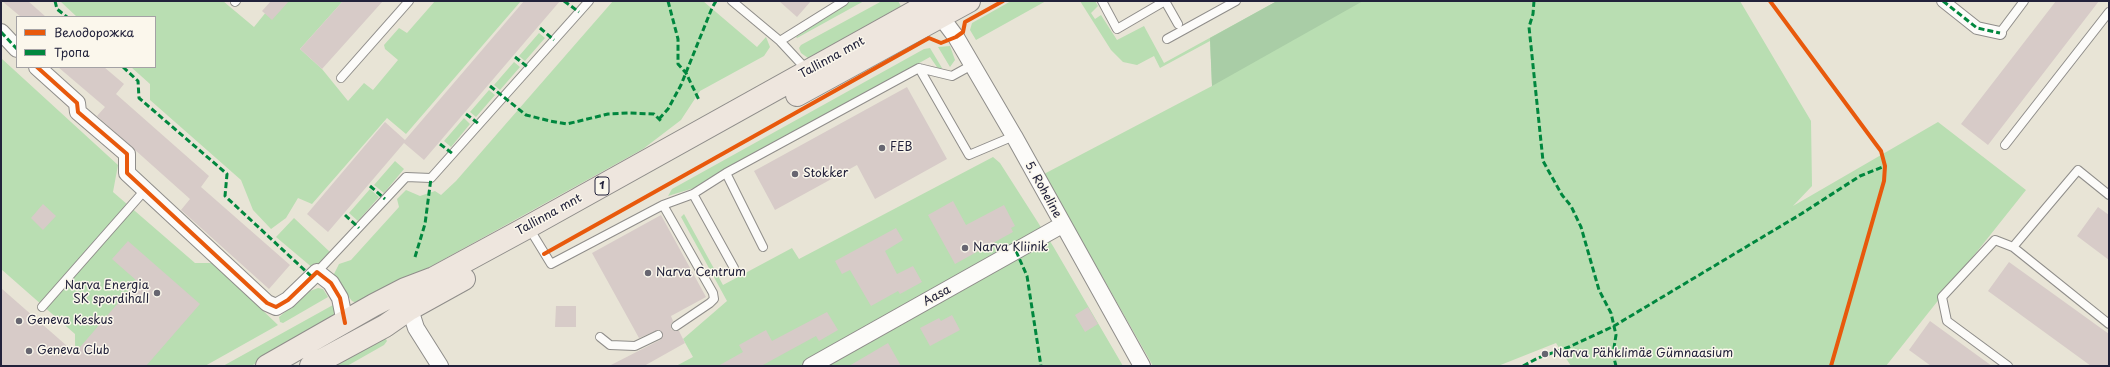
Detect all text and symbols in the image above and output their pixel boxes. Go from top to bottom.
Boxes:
legend [16,16,156,68]
text: Велодорожка [54,23,134,41]
street label: Tallinna mnt [797,34,867,82]
text: Тропа [54,43,90,61]
place label: FEB [890,141,912,155]
marker: FEB [877,143,887,153]
street label: 5. Roheline [1022,159,1064,221]
place label: Stokker [803,167,848,181]
marker: Stokker [790,169,800,179]
road number: 1 [595,177,609,195]
street label: Tallinna mnt [514,191,584,239]
place label: Narva Kliinik [973,241,1048,255]
marker: Narva Kliinik [960,243,970,253]
place label: Narva Centrum [656,266,746,280]
marker: Narva Centrum [643,268,653,278]
place label: Narva Energia SK spordihall [65,279,149,307]
street label: Aasa [921,283,953,309]
marker: Narva Energia SK spordihall [152,288,162,298]
place label: Geneva Keskus [27,314,113,328]
marker: Geneva Keskus [14,316,24,326]
place label: Geneva Club [37,344,109,358]
marker: Geneva Club [24,346,34,356]
place label: Narva Pähklimäe Gümnaasium [1553,347,1733,361]
marker: Narva Pähklimäe Gümnaasium [1540,349,1550,359]

